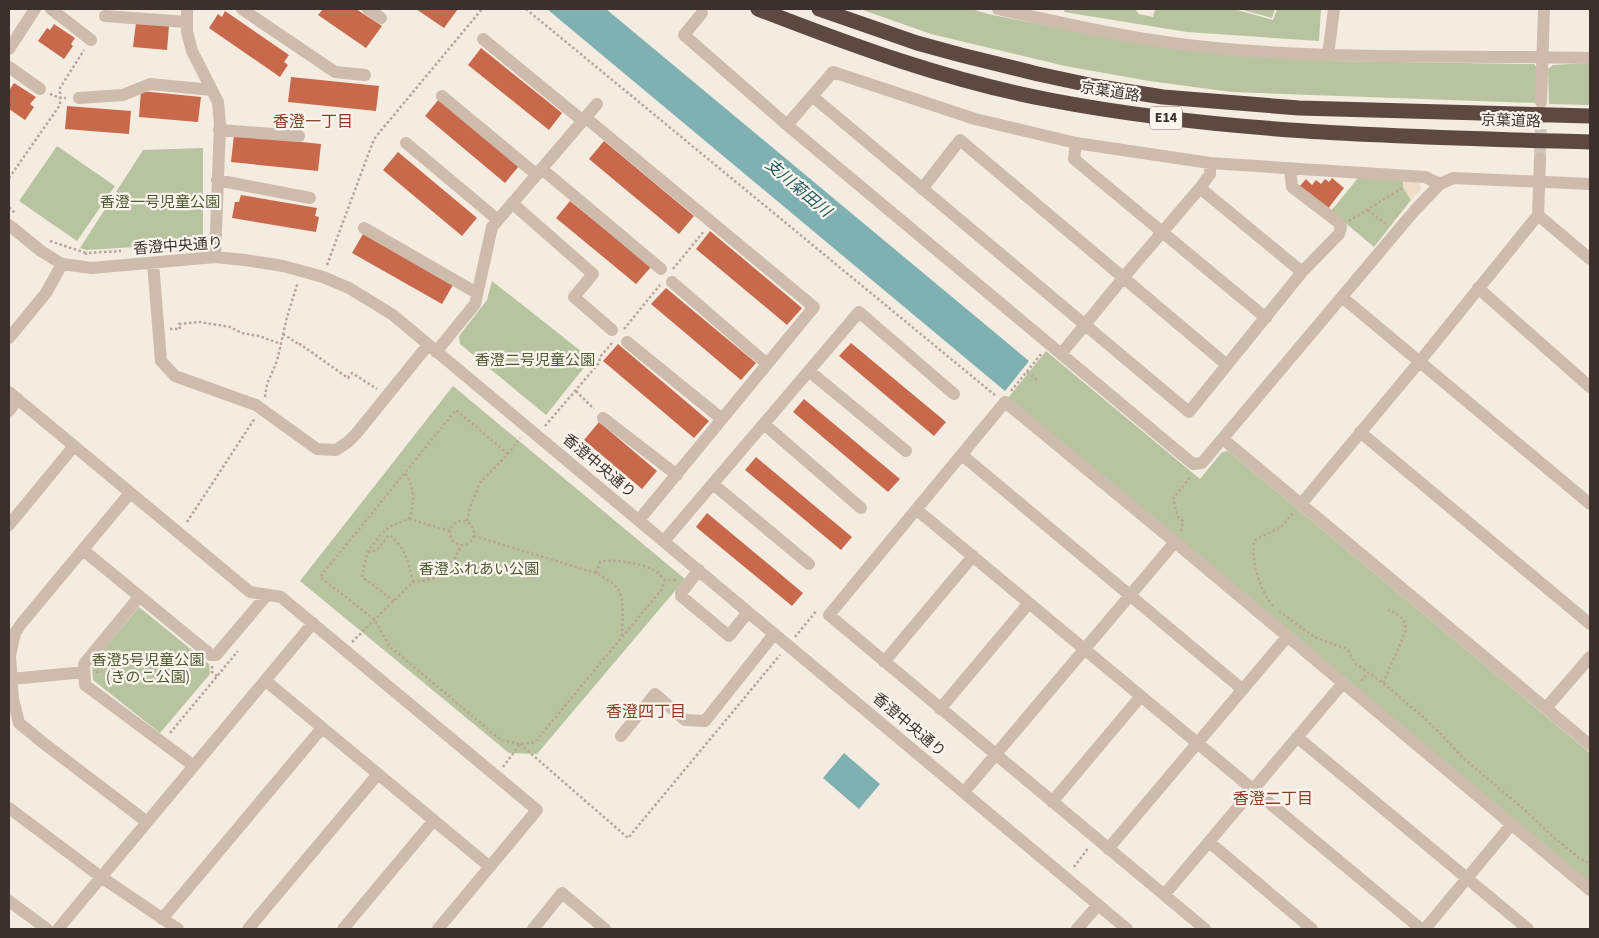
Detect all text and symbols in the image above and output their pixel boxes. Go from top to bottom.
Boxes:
street label: 京葉道路 [1079,77,1141,107]
road number: E14 [1150,106,1182,130]
street label: 京葉道路 [1481,109,1541,133]
district label: 香澄一丁目 [273,111,353,133]
water label: 支川菊田川 [760,154,837,223]
park label: 香澄一号児童公園 [100,192,220,213]
street label: 香澄中央通り [132,232,224,260]
park label: 香澄二号児童公園 [475,350,595,371]
street label: 香澄中央通り [558,429,640,503]
park label: 香澄ふれあい公園 [419,559,539,580]
park label: 香澄5号児童公園 (きのこ公園) [92,650,204,688]
street label: 香澄中央通り [868,688,950,762]
district label: 香澄四丁目 [606,701,686,723]
district label: 香澄二丁目 [1233,788,1313,810]

